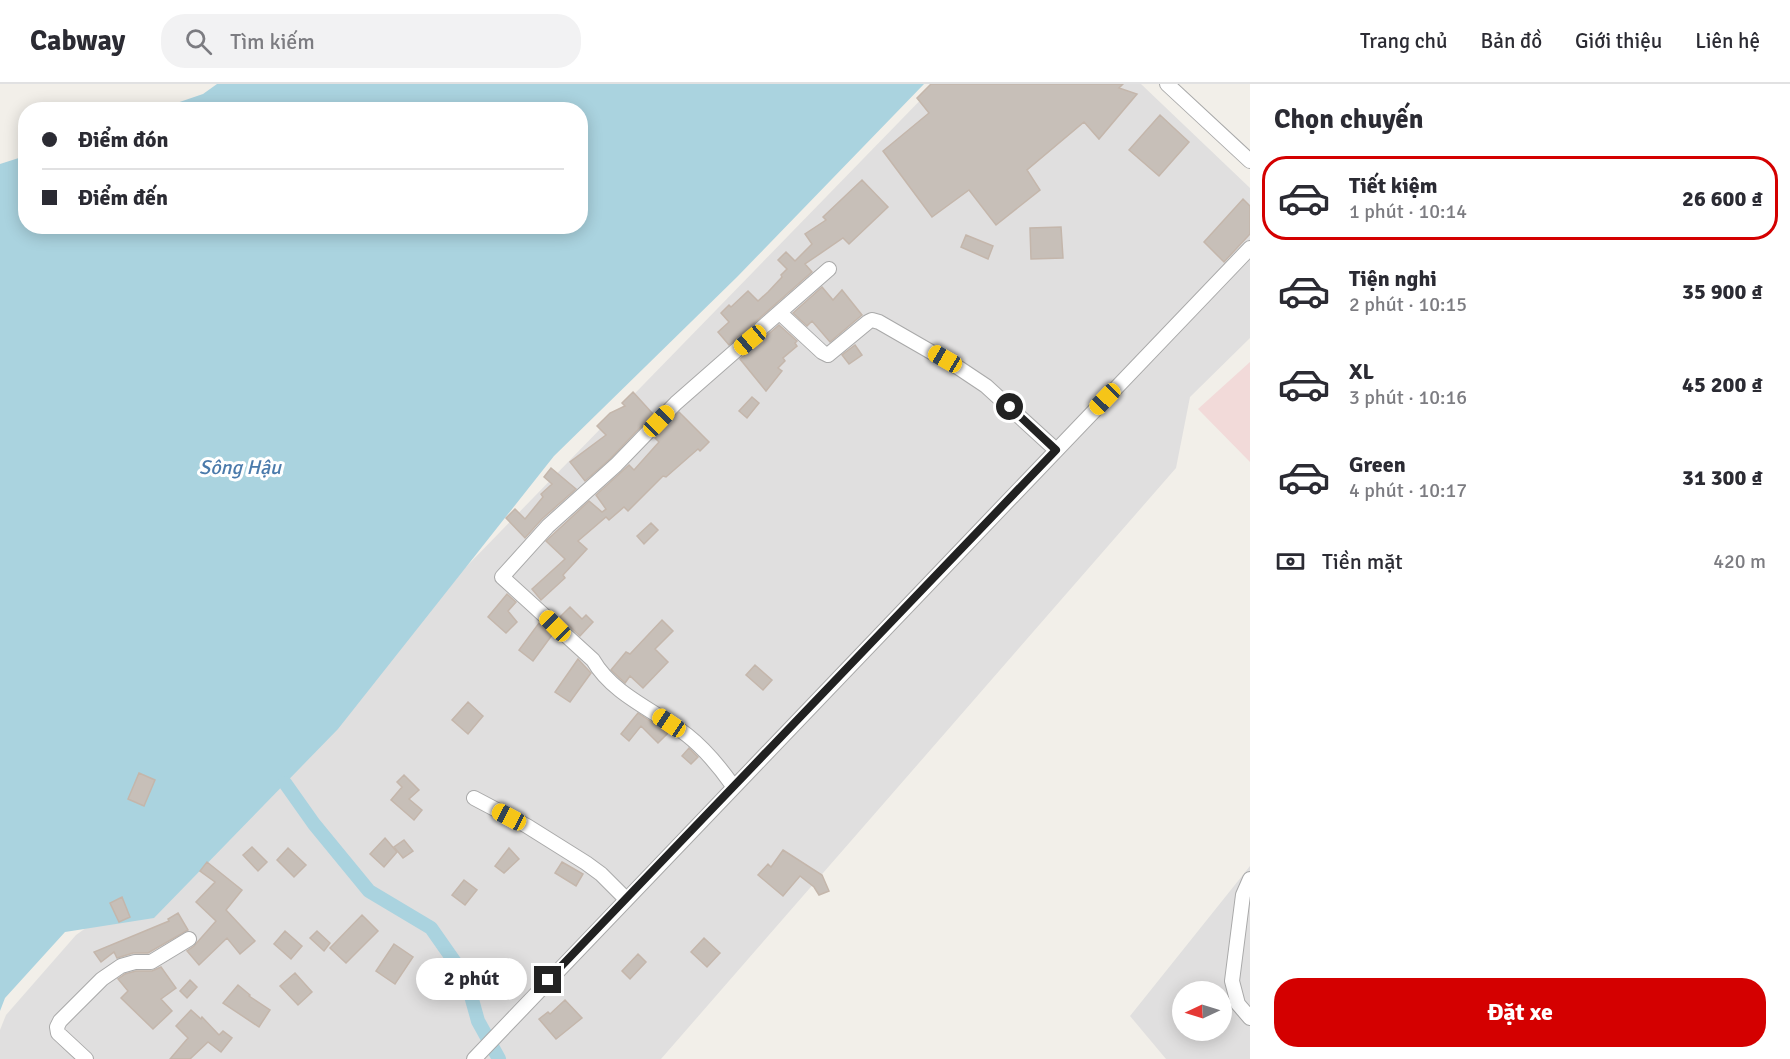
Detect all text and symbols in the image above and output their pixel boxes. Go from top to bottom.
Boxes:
search box [161,14,581,68]
text: Cabway [30,24,125,58]
icon: search [182,25,215,58]
text: Tìm kiếm [230,28,315,55]
text: Trang chủ [1360,28,1448,54]
text: Bản đồ [1481,28,1542,54]
text: Giới thiệu [1575,28,1662,54]
text: Liên hệ [1695,28,1760,54]
text: Chọn chuyến [1274,103,1423,136]
text: Điểm đón [78,126,169,153]
icon: car [1277,171,1331,225]
text: Tiết kiệm [1349,172,1437,199]
text: Điểm đến [78,184,168,211]
text: 26 600 ₫ [1682,185,1763,212]
text: 1 phút · 10:14 [1349,199,1467,224]
icon: car [1277,264,1331,318]
text: Tiện nghi [1349,265,1437,292]
text: 35 900 ₫ [1682,278,1763,305]
text: 2 phút · 10:15 [1349,292,1467,317]
car [730,322,770,358]
car [925,342,965,376]
icon: car [1277,357,1331,411]
text: XL [1349,358,1374,385]
text: 45 200 ₫ [1682,371,1763,398]
car [1086,380,1124,418]
text: 3 phút · 10:16 [1349,385,1467,410]
route start [996,393,1023,420]
car [640,402,678,440]
icon: car [1277,450,1331,504]
text: Green [1349,451,1406,478]
water label: Sông Hậu [199,455,282,480]
text: 31 300 ₫ [1682,464,1763,491]
text: 4 phút · 10:17 [1349,478,1467,503]
icon: cash [1274,545,1307,578]
text: Tiền mặt [1322,548,1403,575]
text: 420 m [1713,549,1766,574]
car [536,607,574,645]
car [649,705,689,741]
car [489,801,529,833]
callout: 2 phút [416,959,527,1001]
text: 2 phút [444,966,499,991]
route end [534,966,561,993]
button: Đặt xe [1274,978,1766,1047]
north arrow [1172,981,1232,1041]
map controls [1172,981,1232,1041]

